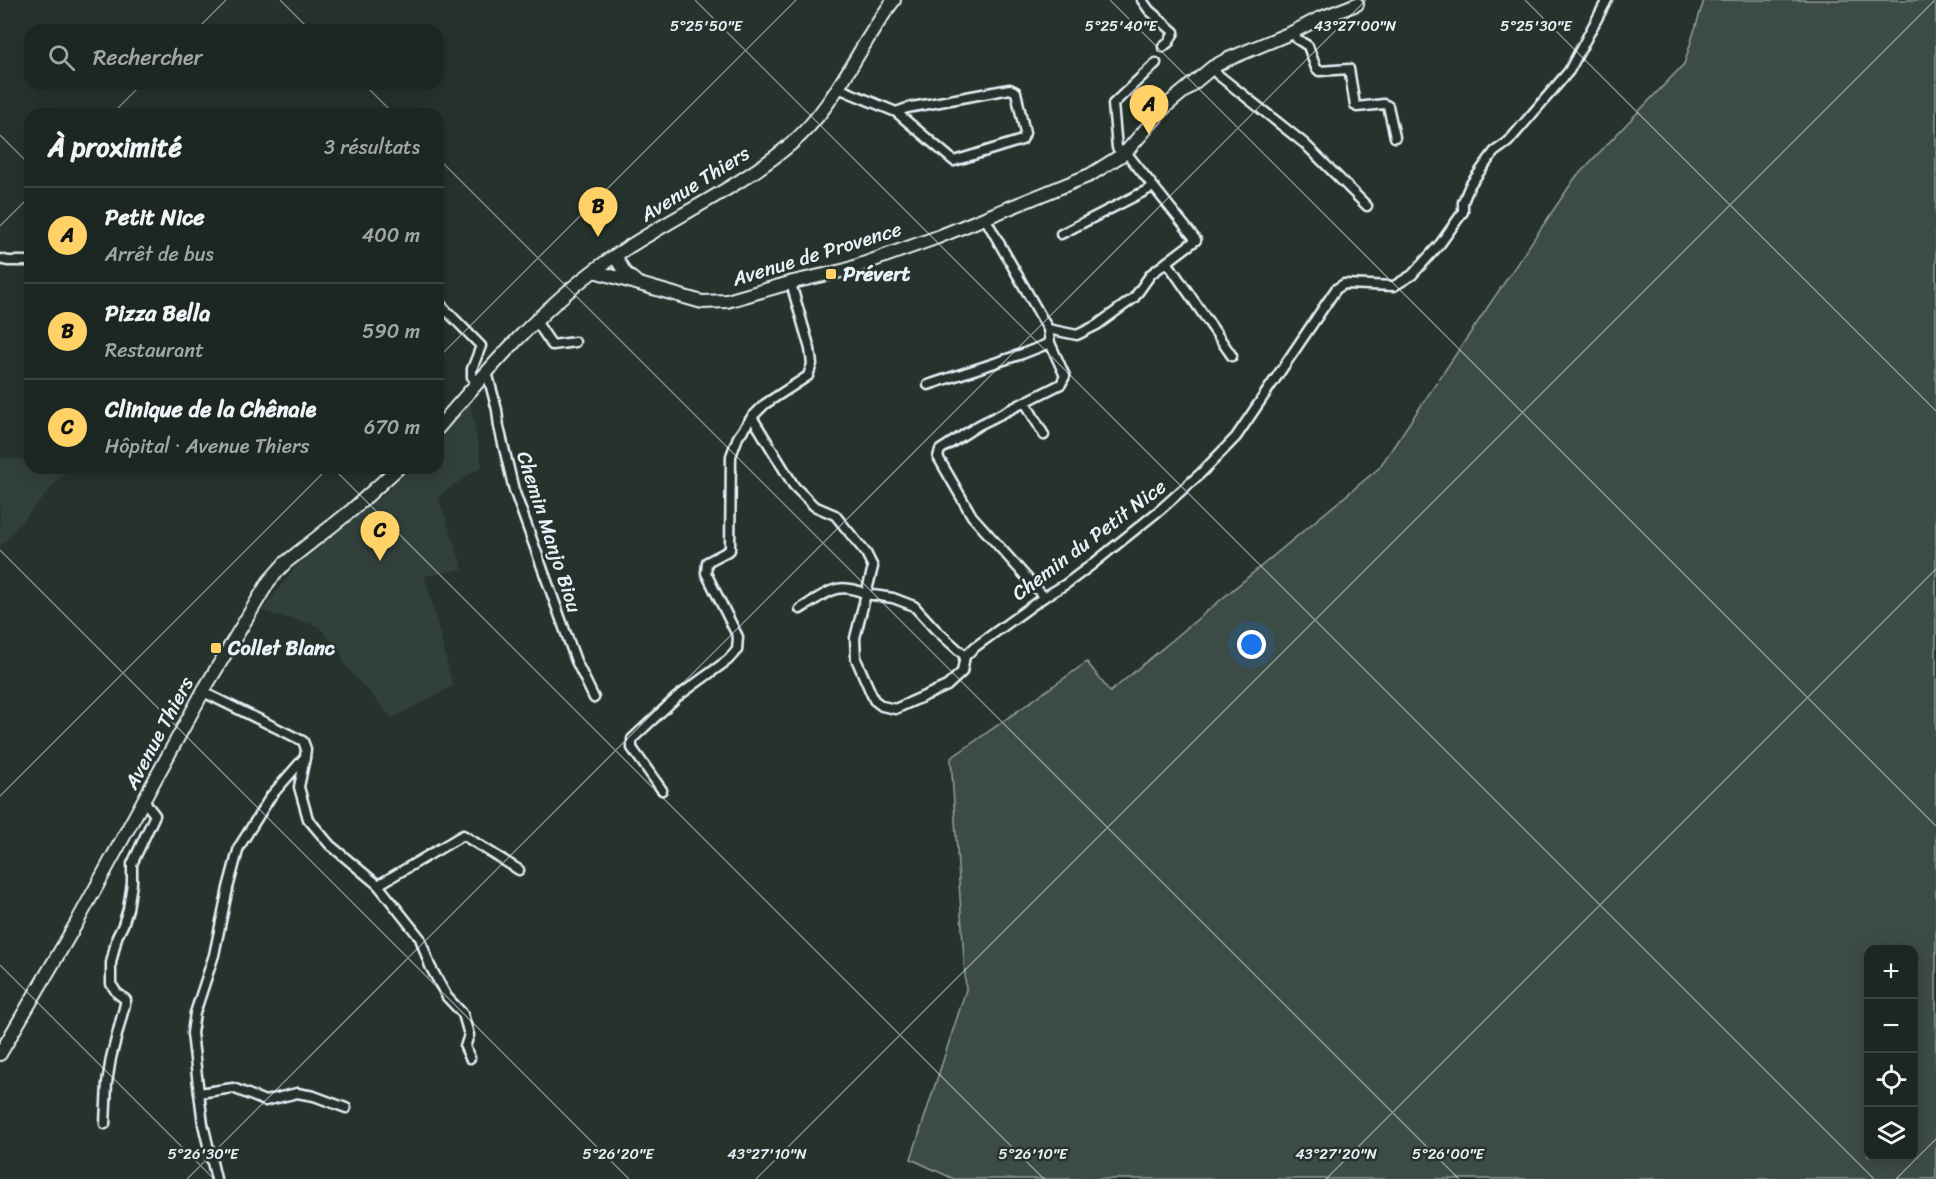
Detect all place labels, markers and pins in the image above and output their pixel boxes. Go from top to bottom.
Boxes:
pin: A [1130,86,1168,135]
pin: B [578,188,618,237]
place label: Prévert [843,257,910,292]
marker: Prévert [824,267,838,281]
pin: C [360,512,400,561]
place label: Collet Blanc [227,631,336,666]
marker: Collet Blanc [209,641,223,655]

